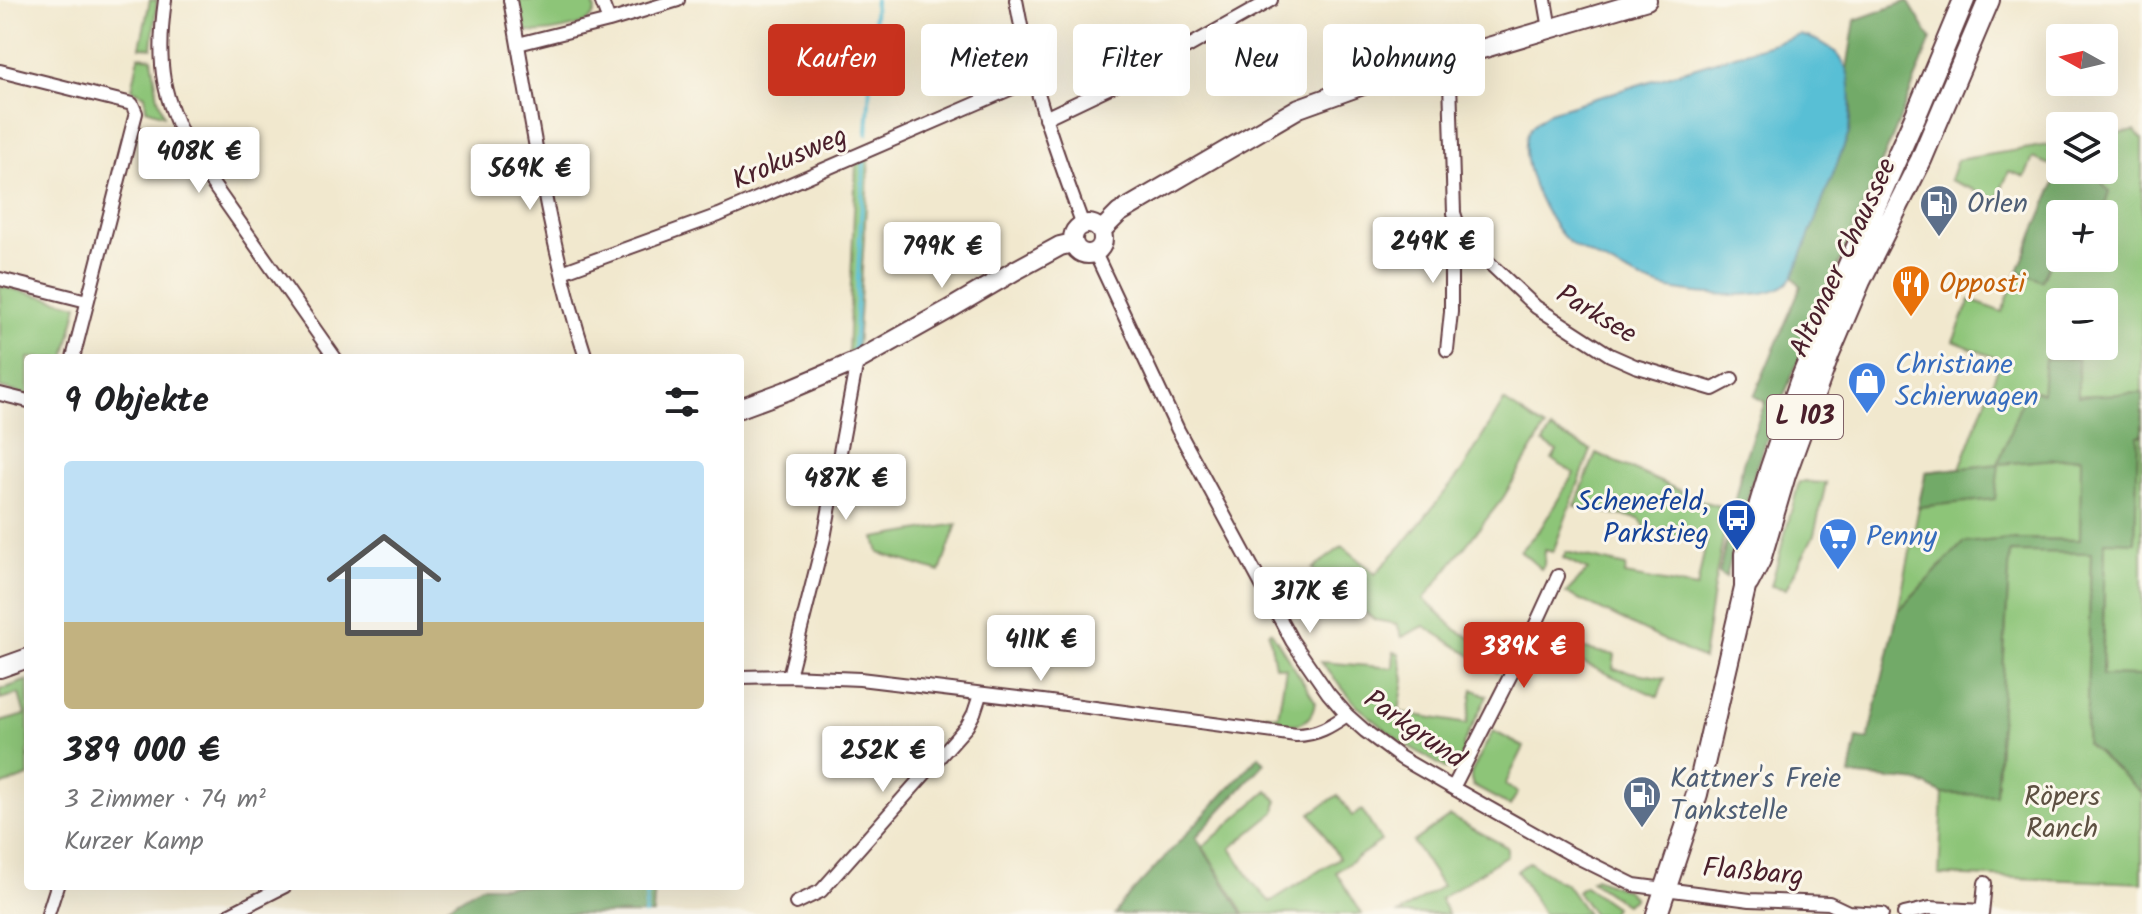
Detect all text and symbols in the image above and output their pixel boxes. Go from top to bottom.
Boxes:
chip: Kaufen [768,24,905,96]
chip: Mieten [921,24,1057,96]
chip: Filter [1073,24,1190,96]
chip: Neu [1206,24,1307,96]
chip: Wohnung [1323,24,1485,96]
north arrow [2046,24,2118,96]
map controls [2046,24,2118,360]
button: layers [2046,112,2118,184]
street label: Krokusweg [725,114,855,204]
pin: 408K € [134,127,264,195]
text: 408K € [157,132,242,174]
pin: 569K € [465,144,595,212]
text: 569K € [489,149,571,191]
street label: Altonaer Chaussee [1778,150,1910,365]
place label: Orlen [1967,182,2028,227]
fuel station icon: Orlen [1918,183,1960,238]
button: + [2046,200,2118,272]
pin: 249K € [1368,217,1498,285]
pin: 799K € [877,222,1007,290]
text: 249K € [1391,222,1475,264]
text: 799K € [902,227,982,269]
place label: Opposti [1939,262,2026,307]
restaurant icon: Opposti [1890,263,1932,318]
street label: Parksee [1547,273,1646,357]
button: − [2046,288,2118,360]
place label: Christiane Schierwagen [1895,343,2039,420]
shop icon: Christiane Schierwagen [1846,360,1888,415]
text: 9 Objekte [64,375,209,429]
icon: filters [660,380,704,424]
road number: L 103 [1767,395,1843,439]
pin: 487K € [781,454,911,522]
text: 487K € [804,459,888,501]
place label: Schenefeld, Parkstieg [1576,480,1709,557]
bus stop icon: Schenefeld, Parkstieg [1716,497,1758,552]
icon: home [312,513,456,657]
place label: Penny [1866,515,1938,560]
supermarket icon: Penny [1817,516,1859,571]
pin: 317K € [1245,567,1375,635]
text: 317K € [1272,572,1348,614]
pin: 411K € [976,615,1106,683]
text: 411K € [1005,620,1077,662]
pin: 389K € [1459,622,1589,690]
text: 389K € [1482,627,1566,669]
street label: Parkgrund [1354,678,1475,782]
text: 389 000 € [64,725,220,779]
pin: 252K € [818,726,948,794]
text: 252K € [840,731,926,773]
place label: Kattner's Freie Tankstelle [1670,757,1842,834]
fuel station icon: Kattner's Freie Tankstelle [1621,774,1663,829]
park label: Röpers Ranch [2024,775,2100,852]
text: 3 Zimmer · 74 m² [64,779,266,821]
text: Kurzer Kamp [64,821,203,863]
street label: Flaßbarg [1701,846,1805,900]

